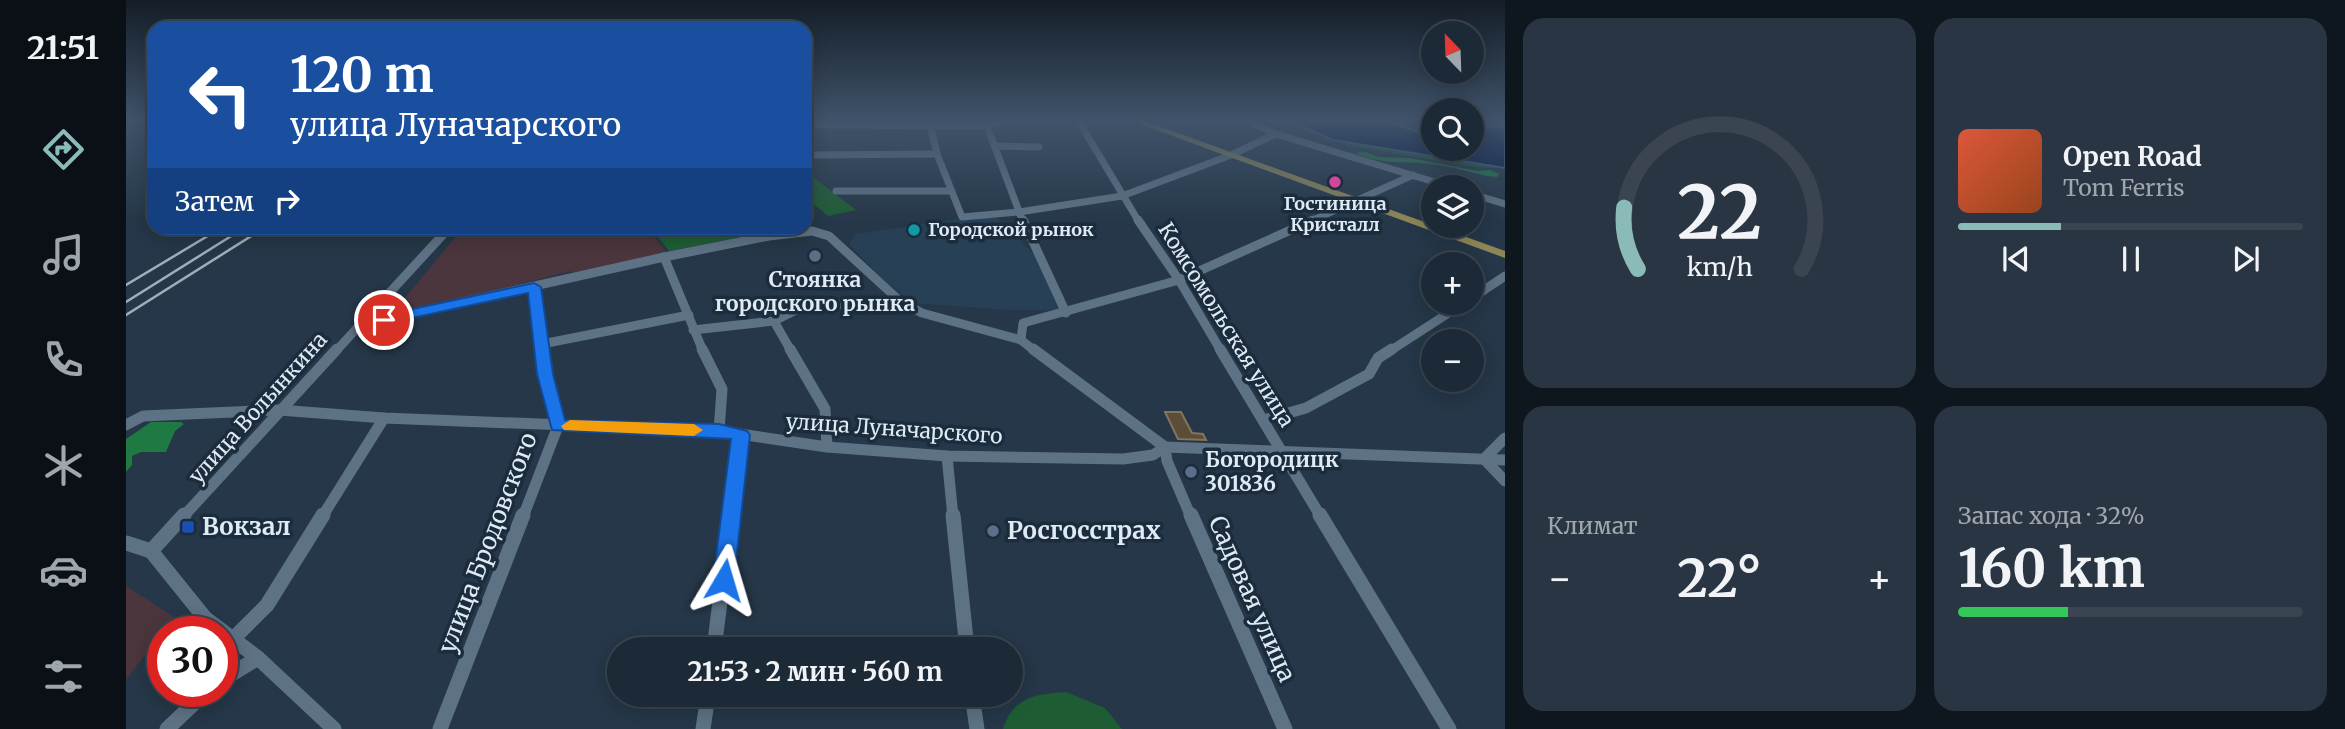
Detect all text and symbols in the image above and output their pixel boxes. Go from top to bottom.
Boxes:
north arrow [1421,21,1484,84]
map controls [1421,21,1484,392]
text: 21:51 [27,28,99,68]
text: 120 m [290,44,434,105]
icon: left [175,49,266,140]
button: search [1421,98,1484,161]
text: улица Луначарского [290,105,621,145]
icon: directions [39,125,88,174]
text: Open Road [2063,140,2202,173]
text: 22 [1677,168,1762,260]
text: Tom Ferris [2063,173,2185,202]
marker: Гостиница Кристалл [1327,174,1343,190]
button: layers [1421,175,1484,238]
icon: right [268,182,306,220]
text: Затем [175,185,254,218]
place label: Гостиница Кристалл [1283,192,1387,236]
street label: Комсомольская улица [1152,217,1300,432]
place label: Городской рынок [928,218,1094,241]
marker: Городской рынок [906,222,922,238]
icon: music [39,230,88,279]
icon: previous [1997,240,2035,278]
icon: pause [2112,240,2150,278]
icon: next [2227,240,2265,278]
marker: Cтоянка городского рынка [807,248,823,264]
text: km/h [1686,251,1753,283]
button: + [1421,252,1484,315]
place label: Cтоянка городского рынка [715,266,915,317]
pin [354,290,414,350]
icon: arrive [365,301,403,339]
street label: улица Волынкина [183,326,333,489]
button: − [1421,329,1484,392]
icon: phone [39,335,88,384]
street label: улица Луначарского [785,407,1003,450]
street label: улица Бродовского [431,428,544,658]
icon: climate [39,441,88,490]
place label: Богородицк 301836 [1205,446,1339,497]
marker: Богородицк 301836 [1183,464,1199,480]
text: Запас хода · 32% [1958,501,2145,530]
place label: Вокзал [202,511,291,542]
street label: Садовая улица [1202,511,1303,687]
text: Климат [1547,511,1638,540]
place label: Росгосстрах [1007,515,1161,546]
marker: Вокзал [180,519,196,535]
marker: Росгосстрах [985,523,1001,539]
text: 160 km [1958,536,2145,601]
position arrow [687,543,761,617]
icon: car [39,546,88,595]
text: 22° [1677,546,1762,611]
text: − [1547,555,1572,602]
text: + [1867,555,1892,602]
speed limit sign: 30 [147,616,238,707]
icon: filters [39,652,88,701]
text: 21:53 · 2 мин · 560 m [687,655,943,688]

